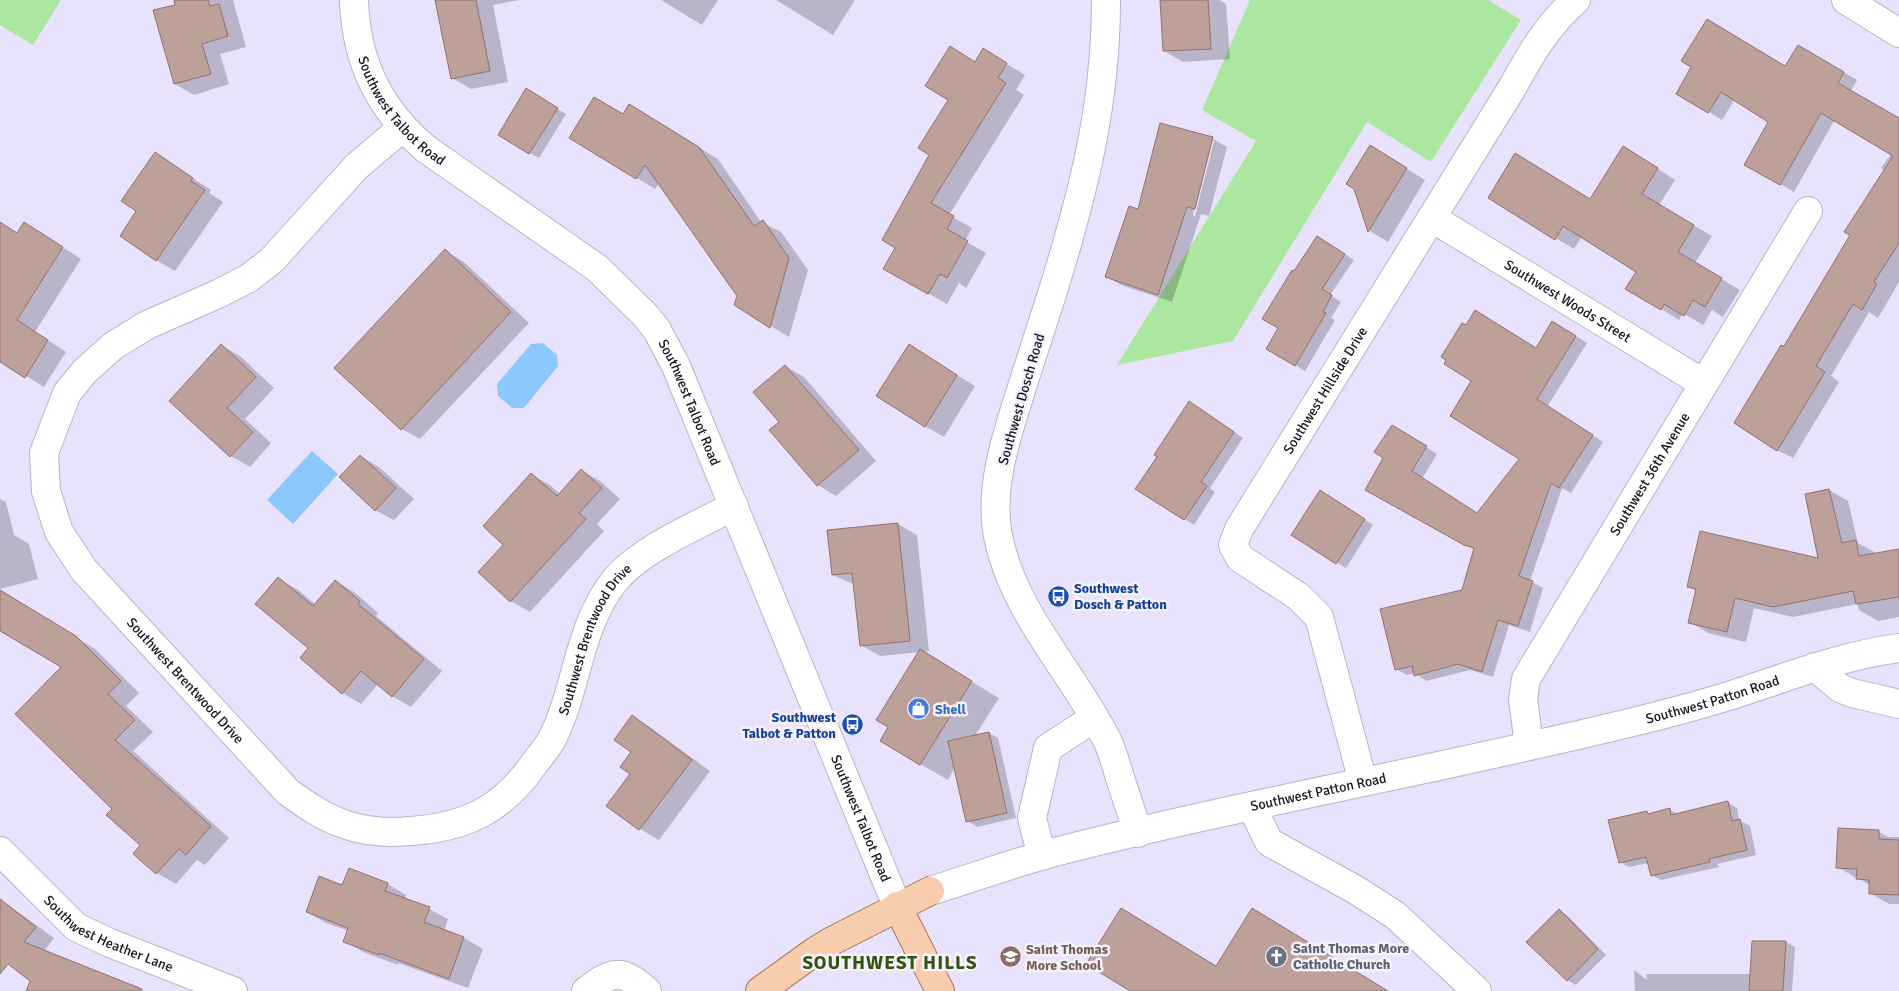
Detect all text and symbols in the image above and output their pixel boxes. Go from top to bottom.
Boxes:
street label: Southwest Talbot Road [354,54,449,169]
street label: Southwest Woods Street [1501,256,1634,346]
street label: Southwest Hillside Drive [1280,324,1371,457]
street label: Southwest Dosch Road [995,332,1048,467]
street label: Southwest Talbot Road [654,336,724,468]
street label: Southwest 36th Avenue [1606,410,1694,539]
street label: Southwest Brentwood Drive [555,560,635,717]
place label: Southwest Dosch & Patton [1074,580,1167,613]
bus stop icon: Southwest Dosch & Patton [1046,584,1070,608]
street label: Southwest Brentwood Drive [123,614,247,747]
street label: Southwest Patton Road [1644,672,1781,728]
shop icon: Shell [907,697,931,721]
place label: Shell [935,701,967,718]
place label: Southwest Talbot & Patton [743,709,837,742]
bus stop icon: Southwest Talbot & Patton [840,713,864,737]
street label: Southwest Talbot Road [827,752,894,885]
street label: Southwest Patton Road [1249,769,1388,815]
street label: Southwest Heather Lane [40,892,175,976]
place label: Saint Thomas More Catholic Church [1293,940,1409,973]
place label: Saint Thomas More School [1026,941,1108,974]
church icon: Saint Thomas More Catholic Church [1265,944,1289,968]
school or university icon: Saint Thomas More School [998,945,1022,969]
district label: SOUTHWEST HILLS [802,951,978,975]

